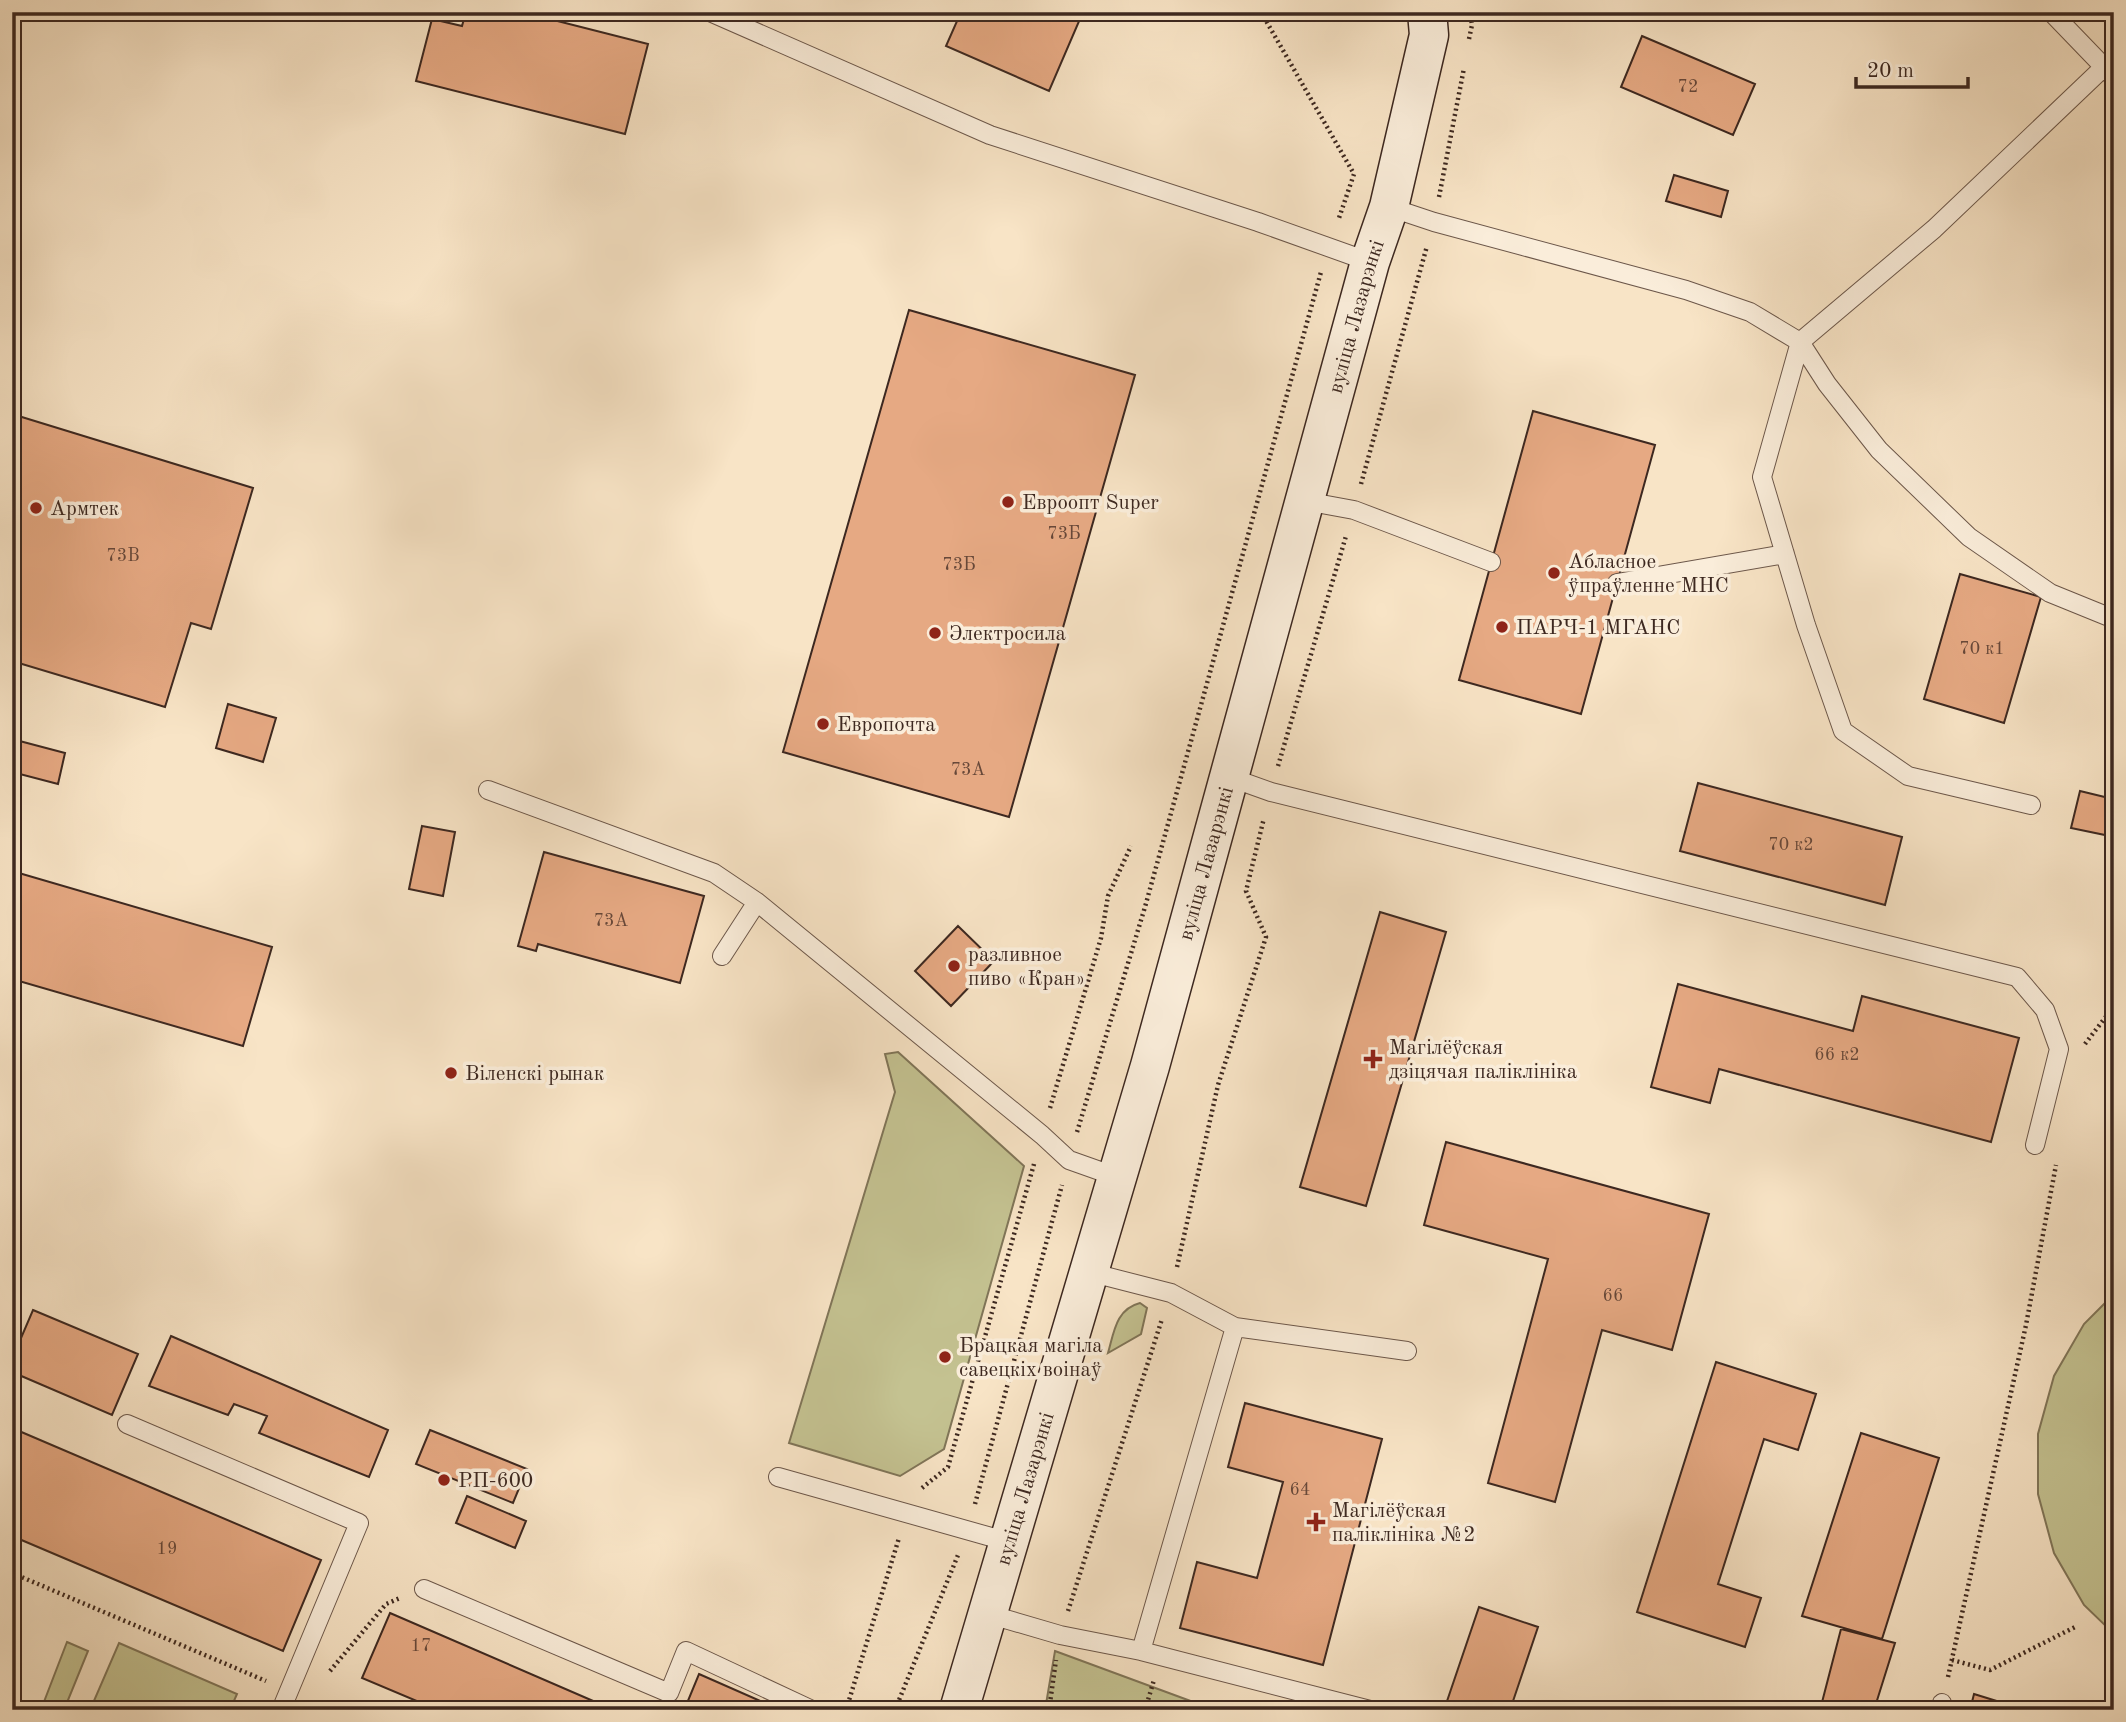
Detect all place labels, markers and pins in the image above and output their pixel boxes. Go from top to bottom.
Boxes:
place label: Евроопт Super [1022,493,1159,514]
marker: Евроопт Super [1000,494,1016,510]
place label: Армтек [50,499,120,520]
marker: Армтек [28,500,44,516]
place label: Абласное ўпраўленне МНС [1568,552,1729,597]
marker: Абласное ўпраўленне МНС [1546,565,1562,581]
place label: ПАРЧ-1 МГАНС [1516,618,1680,639]
marker: ПАРЧ-1 МГАНС [1494,619,1510,635]
place label: Электросила [949,624,1066,645]
marker: Электросила [927,625,943,641]
place label: Европочта [837,715,936,736]
marker: Европочта [815,716,831,732]
place label: разливное пиво «Кран» [968,945,1085,990]
marker: разливное пиво «Кран» [946,958,962,974]
place label: Магілёўская дзіцячая паліклініка [1389,1038,1577,1083]
marker: Магілёўская дзіцячая паліклініка [1363,1049,1383,1069]
place label: Віленскі рынак [465,1064,605,1085]
marker: Віленскі рынак [443,1065,459,1081]
place label: Брацкая магіла савецкіх воінаў [959,1336,1103,1381]
marker: Брацкая магіла савецкіх воінаў [937,1349,953,1365]
place label: РП-600 [458,1471,533,1492]
marker: РП-600 [436,1472,452,1488]
place label: Магілёўская паліклініка №2 [1332,1501,1476,1546]
marker: Магілёўская паліклініка №2 [1306,1512,1326,1532]

